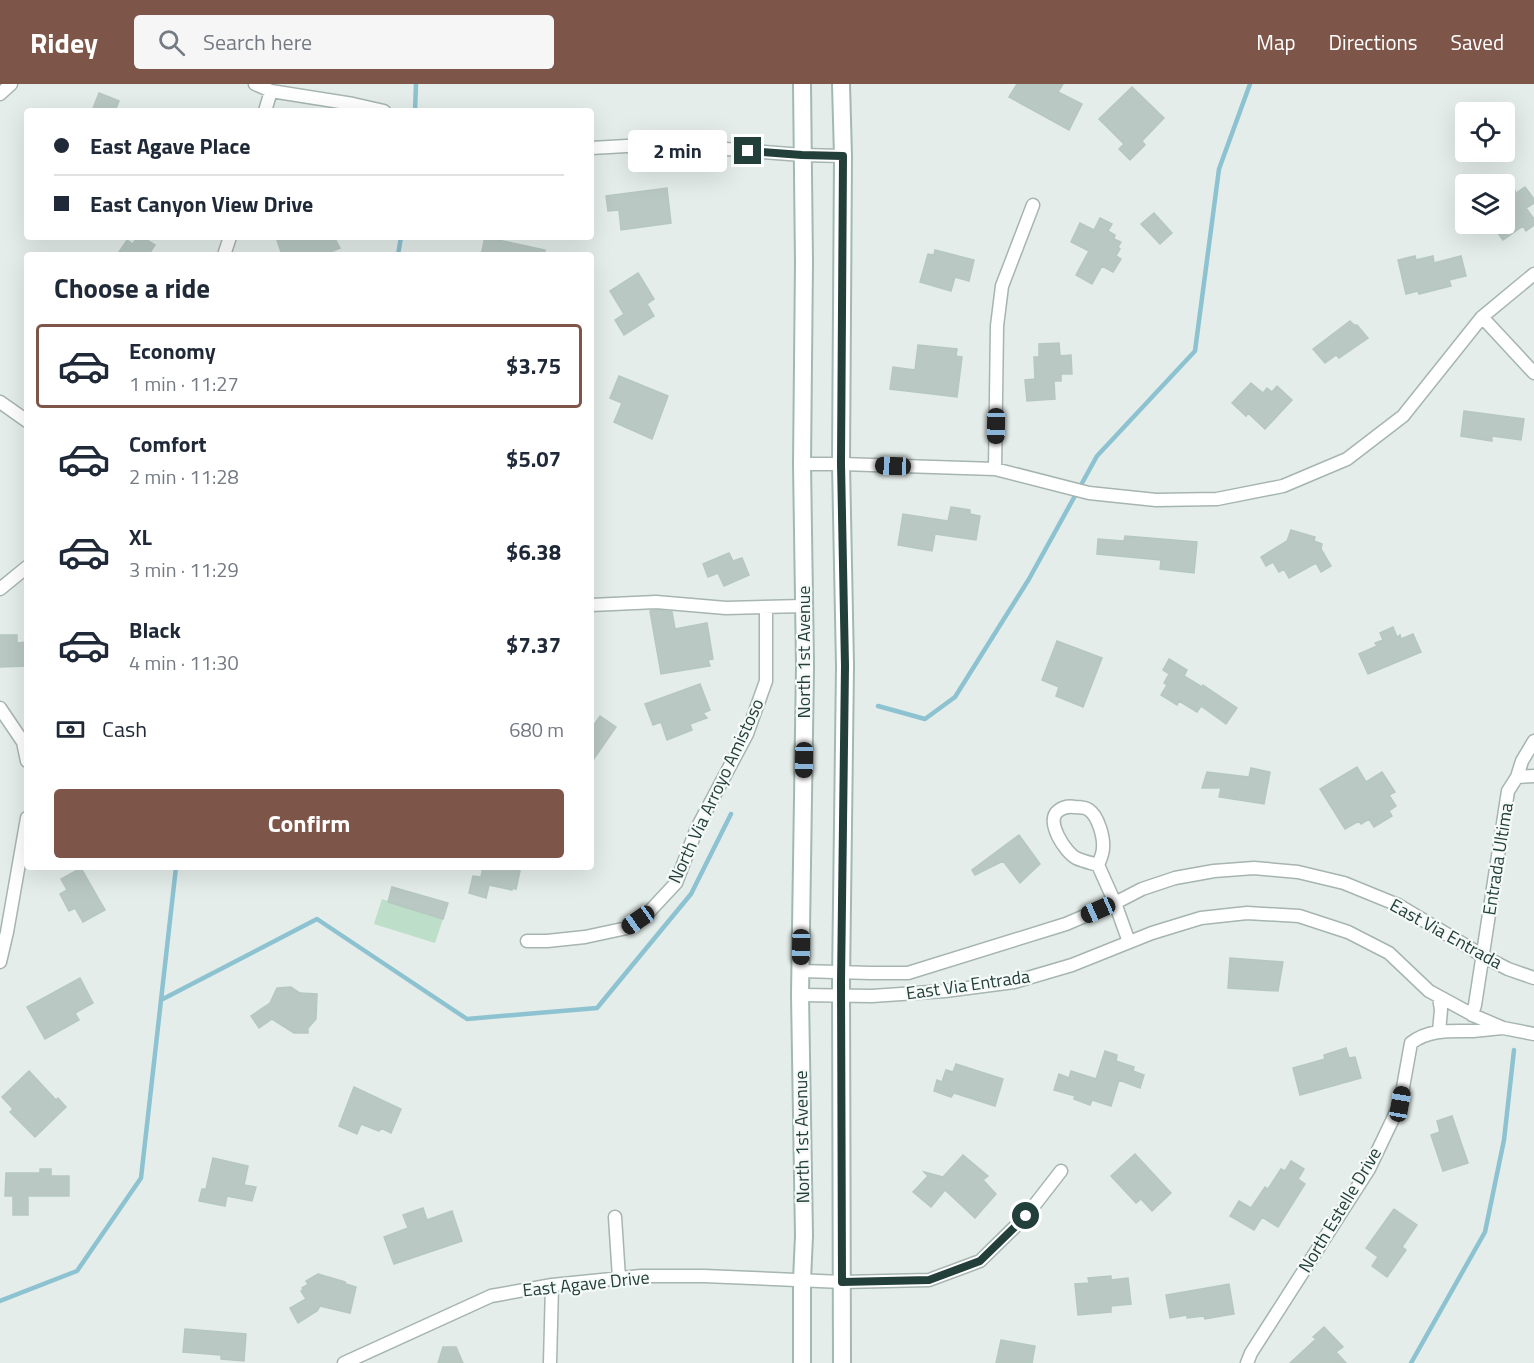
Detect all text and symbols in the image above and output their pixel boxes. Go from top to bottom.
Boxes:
search box [134,15,554,69]
text: Ridey [30,21,98,64]
text: Search here [203,25,312,59]
icon: search [155,26,188,59]
text: Map [1256,26,1296,58]
text: Directions [1329,26,1418,58]
text: Saved [1451,26,1504,58]
map controls [1455,102,1515,234]
button: locate [1455,102,1515,162]
text: East Agave Place [90,129,251,163]
callout: 2 min [628,130,727,172]
text: 2 min [653,135,702,166]
route end [734,137,761,164]
button: layers [1455,174,1515,234]
text: East Canyon View Drive [90,187,313,221]
text: Choose a ride [54,267,210,308]
text: Economy [129,334,216,368]
icon: car [57,339,111,393]
text: $3.75 [506,349,561,383]
text: 1 min · 11:27 [129,368,239,399]
car [987,408,1005,444]
text: Comfort [129,427,207,461]
icon: car [57,432,111,486]
text: $5.07 [506,442,561,476]
car [875,456,911,476]
text: 2 min · 11:28 [129,461,239,492]
text: XL [129,520,152,554]
icon: car [57,525,111,579]
text: $6.38 [506,535,561,569]
text: 3 min · 11:29 [129,554,239,585]
street label: North 1st Avenue [790,586,817,718]
text: Black [129,613,181,647]
icon: car [57,618,111,672]
text: $7.37 [506,628,561,662]
text: 4 min · 11:30 [129,647,239,678]
street label: North Via Arroyo Amistoso [661,694,770,888]
text: Cash [102,712,147,746]
icon: cash [54,713,87,746]
text: 680 m [509,714,564,745]
car [795,742,813,778]
button: Confirm [54,789,564,858]
street label: Entrada Ultima [1475,801,1520,917]
street label: East Via Entrada [1385,892,1507,976]
car [1078,894,1118,926]
car [618,902,658,938]
car [792,929,810,965]
street label: East Via Entrada [904,962,1032,1007]
street label: North 1st Avenue [787,1070,816,1204]
car [1388,1085,1412,1123]
street label: North Estelle Drive [1291,1142,1388,1278]
route start [1012,1202,1039,1229]
street label: East Agave Drive [521,1263,651,1304]

